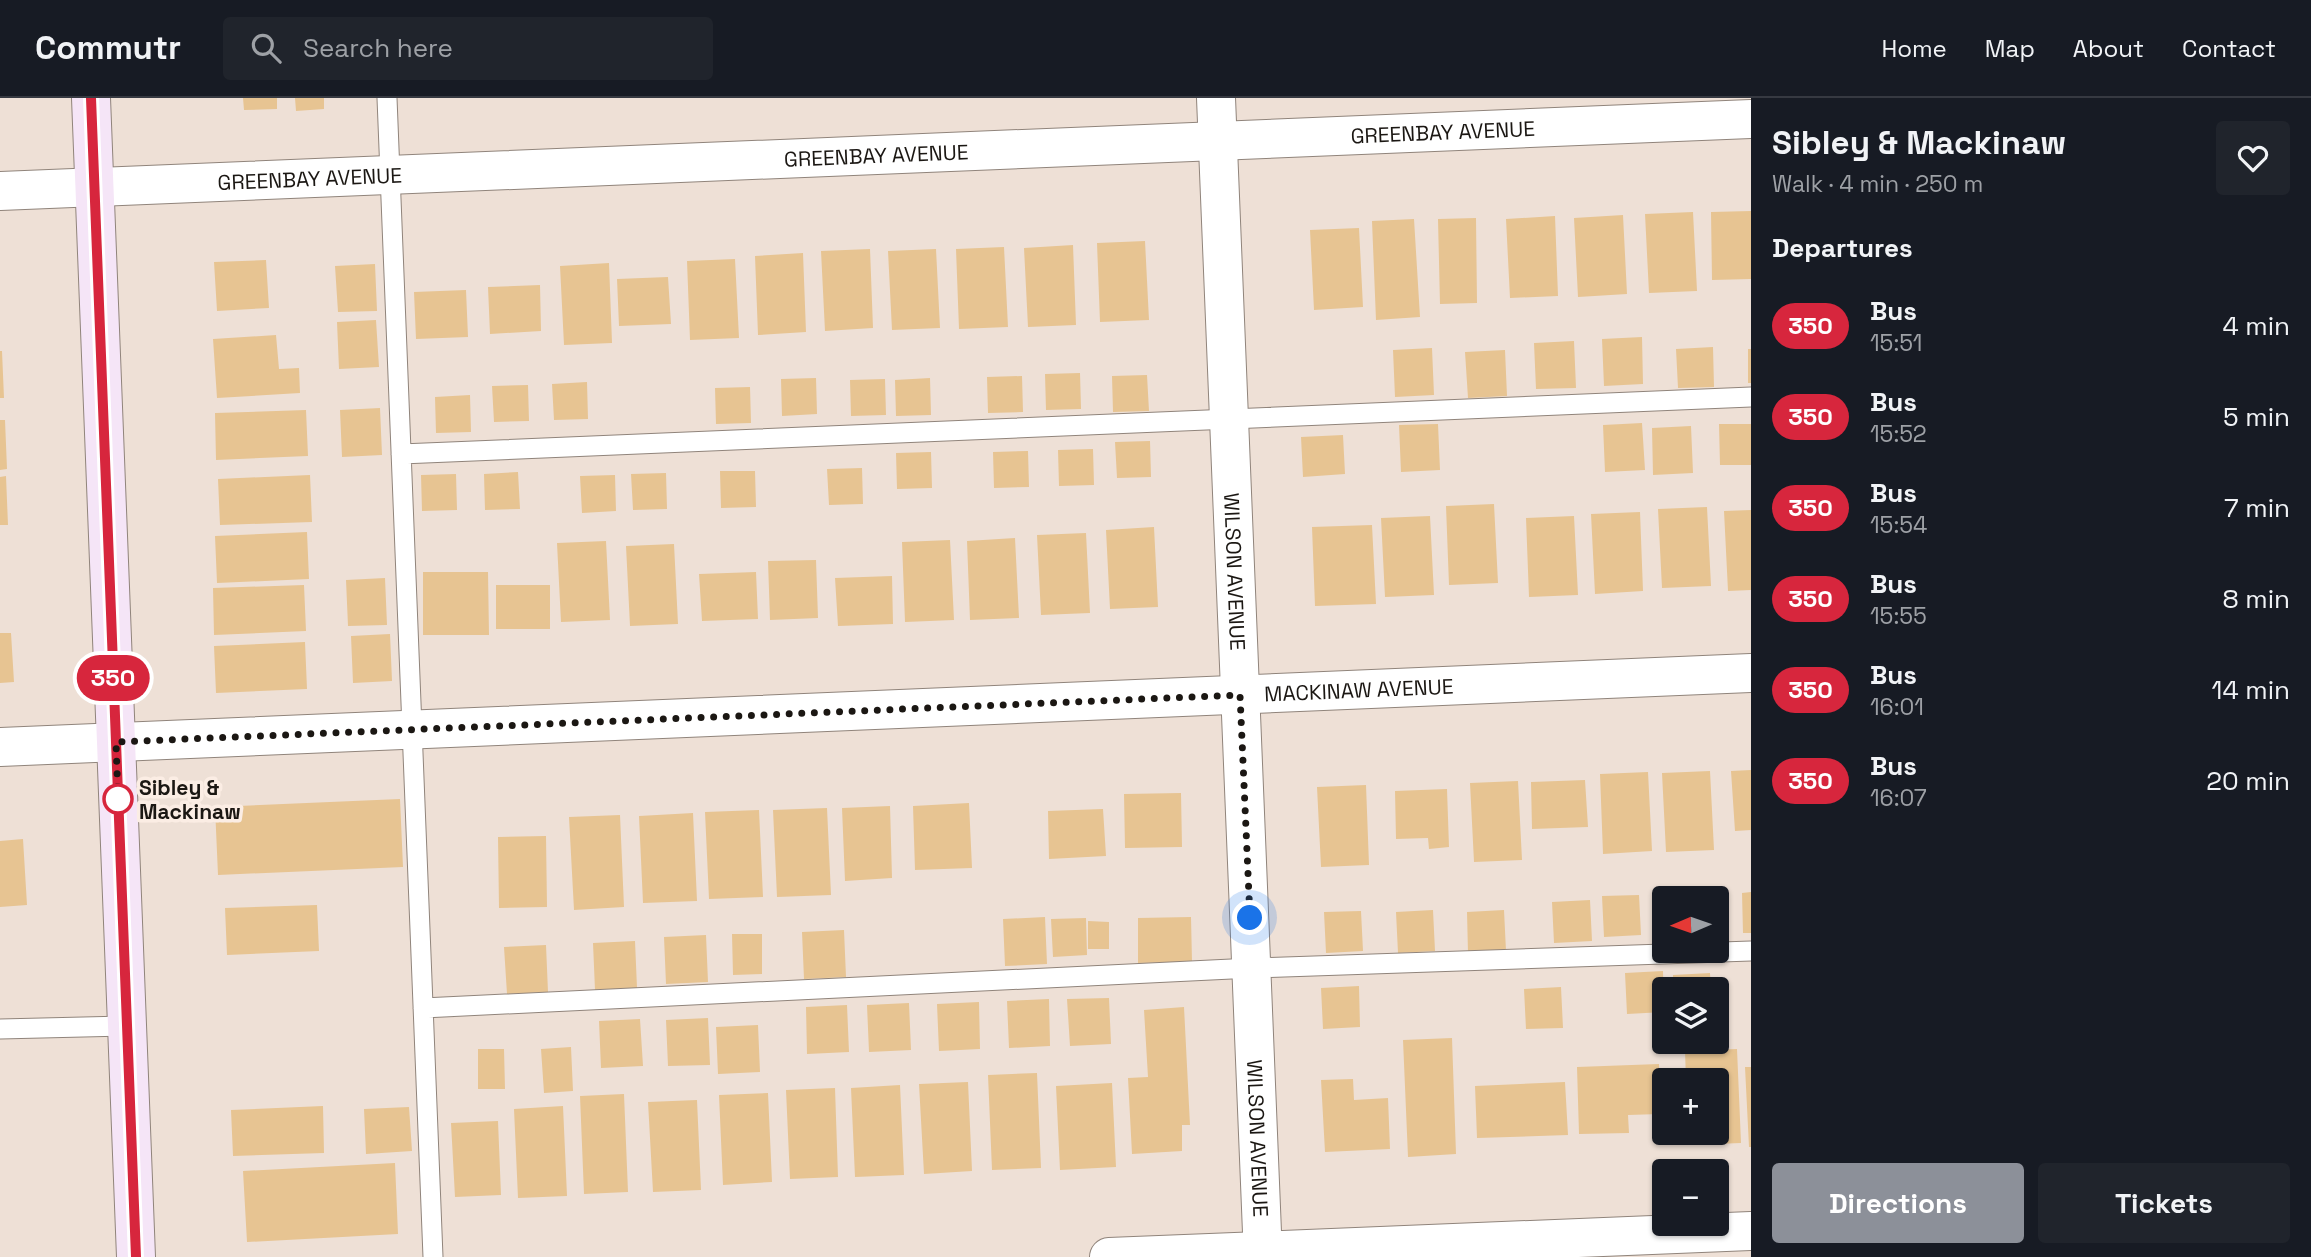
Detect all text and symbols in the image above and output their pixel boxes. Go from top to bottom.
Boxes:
search box [223,17,713,80]
text: Commutr [35,27,181,69]
icon: search [247,29,285,67]
text: Search here [303,31,453,65]
text: Home [1881,33,1947,64]
text: Map [1985,33,2035,64]
text: About [2073,33,2144,64]
text: Contact [2182,33,2276,64]
street label: GREENBAY AVENUE [1350,114,1536,149]
button: heart [2216,121,2290,195]
text: Sibley & Mackinaw [1772,122,2066,164]
street label: GREENBAY AVENUE [783,138,969,172]
street label: GREENBAY AVENUE [217,161,403,196]
text: Walk · 4 min · 250 m [1772,169,1983,199]
text: Departures [1772,231,1913,265]
text: Bus [1870,294,1917,328]
text: 4 min [2222,309,2290,343]
text: 350 [1788,310,1833,341]
text: 15:51 [1870,328,1922,358]
text: Bus [1870,385,1917,419]
text: 5 min [2223,400,2290,434]
text: 350 [1788,401,1833,432]
text: 15:52 [1870,419,1927,449]
text: Bus [1870,476,1917,510]
text: 7 min [2224,491,2290,525]
street label: WILSON AVENUE [1219,492,1252,651]
text: 350 [1788,492,1833,523]
text: 15:54 [1870,510,1927,540]
text: Bus [1870,567,1917,601]
text: 8 min [2222,582,2290,616]
text: 350 [1788,583,1833,614]
text: 15:55 [1870,601,1927,631]
line badge: 350 [73,655,153,701]
text: Bus [1870,658,1917,692]
text: 350 [91,662,135,693]
street label: MACKINAW AVENUE [1264,672,1454,707]
text: 14 min [2212,673,2290,707]
text: 350 [1788,674,1833,705]
text: 16:01 [1870,692,1924,722]
text: Bus [1870,749,1917,783]
text: 20 min [2206,764,2290,798]
text: 350 [1788,765,1833,796]
place label: Sibley & Mackinaw [139,774,241,825]
text: 16:07 [1870,783,1927,813]
marker: Sibley & Mackinaw [103,784,133,814]
north arrow [1652,886,1729,962]
map controls [1652,886,1729,1236]
your location [1232,900,1267,935]
button: layers [1652,977,1729,1054]
street label: WILSON AVENUE [1241,1059,1275,1217]
button: + [1652,1068,1729,1145]
button: − [1652,1159,1729,1236]
button: Directions [1772,1163,2024,1243]
button: Tickets [2038,1163,2290,1243]

